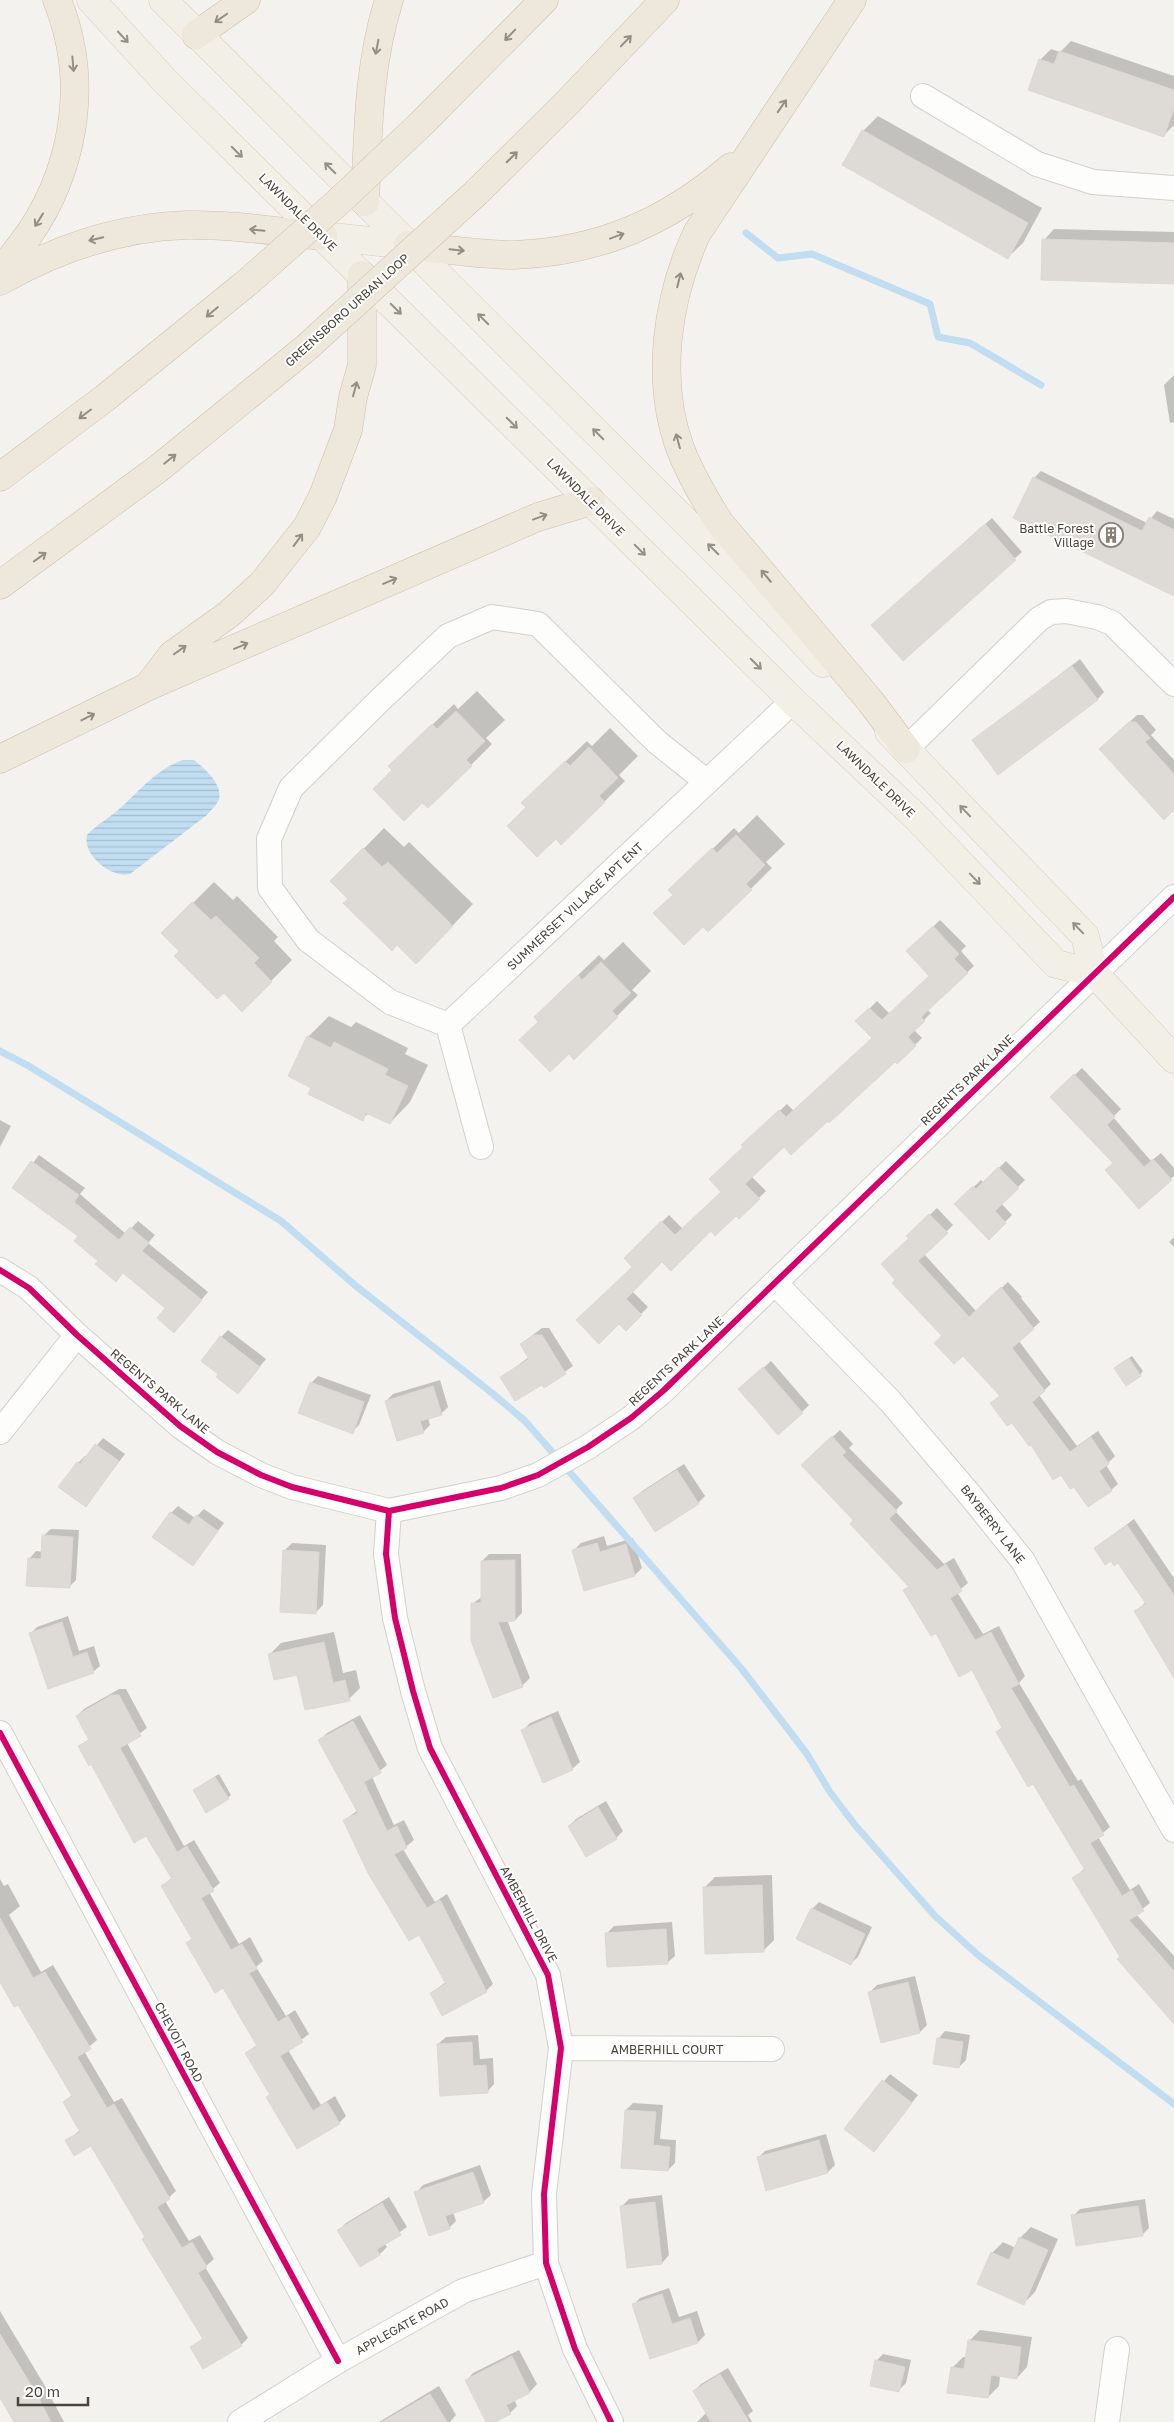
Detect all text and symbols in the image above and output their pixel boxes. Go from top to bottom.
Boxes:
one-way arrow [214,13,228,23]
one-way arrow [504,29,516,42]
one-way arrow [117,30,129,43]
one-way arrow [620,35,632,48]
one-way arrow [371,39,381,55]
one-way arrow [68,56,78,72]
one-way arrow [777,99,787,113]
one-way arrow [231,146,244,158]
one-way arrow [506,151,518,163]
one-way arrow [324,162,337,174]
street label: LAWNDALE DRIVE [256,170,340,254]
one-way arrow [34,212,44,226]
one-way arrow [249,225,265,235]
one-way arrow [609,231,624,240]
one-way arrow [89,235,105,244]
one-way arrow [449,246,465,255]
street label: GREENSBORO URBAN LOOP [282,250,412,370]
one-way arrow [675,273,684,289]
one-way arrow [390,303,403,315]
one-way arrow [205,307,218,318]
one-way arrow [477,313,489,325]
one-way arrow [351,381,360,397]
one-way arrow [79,408,92,419]
one-way arrow [506,417,518,429]
one-way arrow [592,428,604,440]
one-way arrow [673,433,683,449]
one-way arrow [163,454,176,465]
street label: LAWNDALE DRIVE [544,455,628,539]
one-way arrow [531,512,547,521]
place label: Battle Forest Village [1019,521,1094,550]
building icon: Battle Forest Village [1098,522,1124,548]
one-way arrow [293,533,303,547]
one-way arrow [707,543,719,555]
one-way arrow [634,544,646,556]
one-way arrow [32,552,46,562]
one-way arrow [760,569,771,582]
one-way arrow [382,576,397,586]
one-way arrow [233,640,248,650]
one-way arrow [173,644,186,655]
one-way arrow [750,658,762,670]
one-way arrow [80,712,95,721]
street label: LAWNDALE DRIVE [833,737,919,821]
one-way arrow [959,805,971,817]
street label: SUMMERSET VILLAGE APT ENT [504,839,647,973]
one-way arrow [969,872,981,885]
one-way arrow [1072,922,1084,935]
street label: REGENTS PARK LANE [917,1031,1017,1129]
street label: REGENTS PARK LANE [625,1313,727,1409]
street label: REGENTS PARK LANE [108,1345,212,1437]
street label: BAYBERRY LANE [958,1482,1028,1566]
street label: AMBERHILL DRIVE [497,1863,561,1965]
street label: CHEVOIT ROAD [152,1999,206,2085]
street label: AMBERHILL COURT [611,2042,724,2057]
street label: APPLEGATE ROAD [353,2294,451,2358]
scale bar [18,2374,88,2406]
text: 20 m [25,2382,60,2400]

